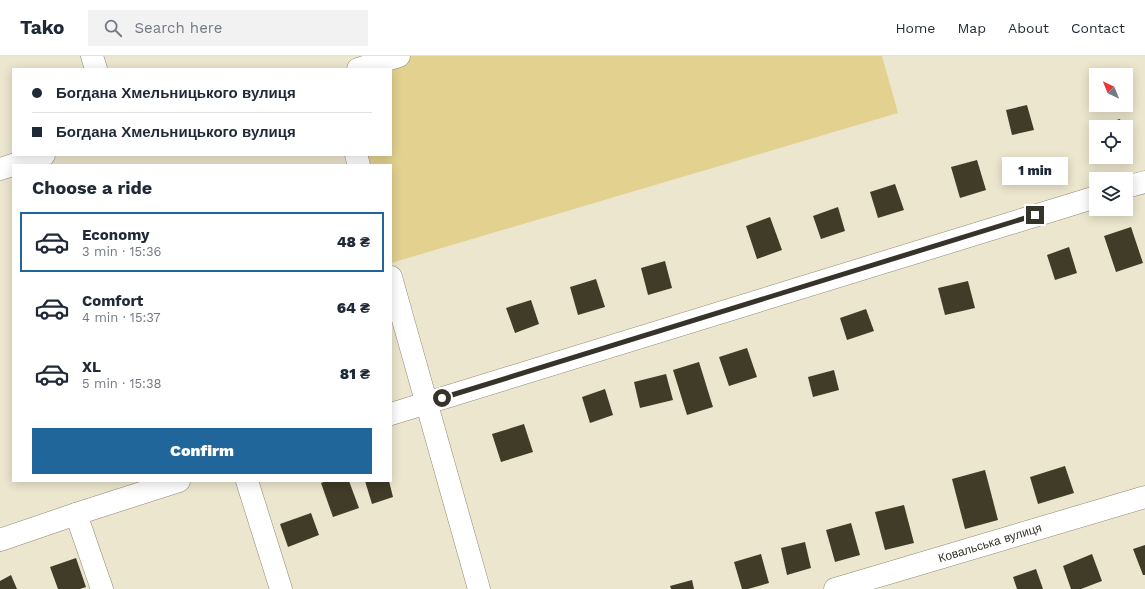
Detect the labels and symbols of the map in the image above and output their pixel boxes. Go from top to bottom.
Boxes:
north arrow [1089,68,1133,112]
callout: 1 min [1002,157,1068,185]
route end [1026,206,1044,224]
route start [433,389,451,407]
street label: Ковальська вулиця [937,521,1043,565]

